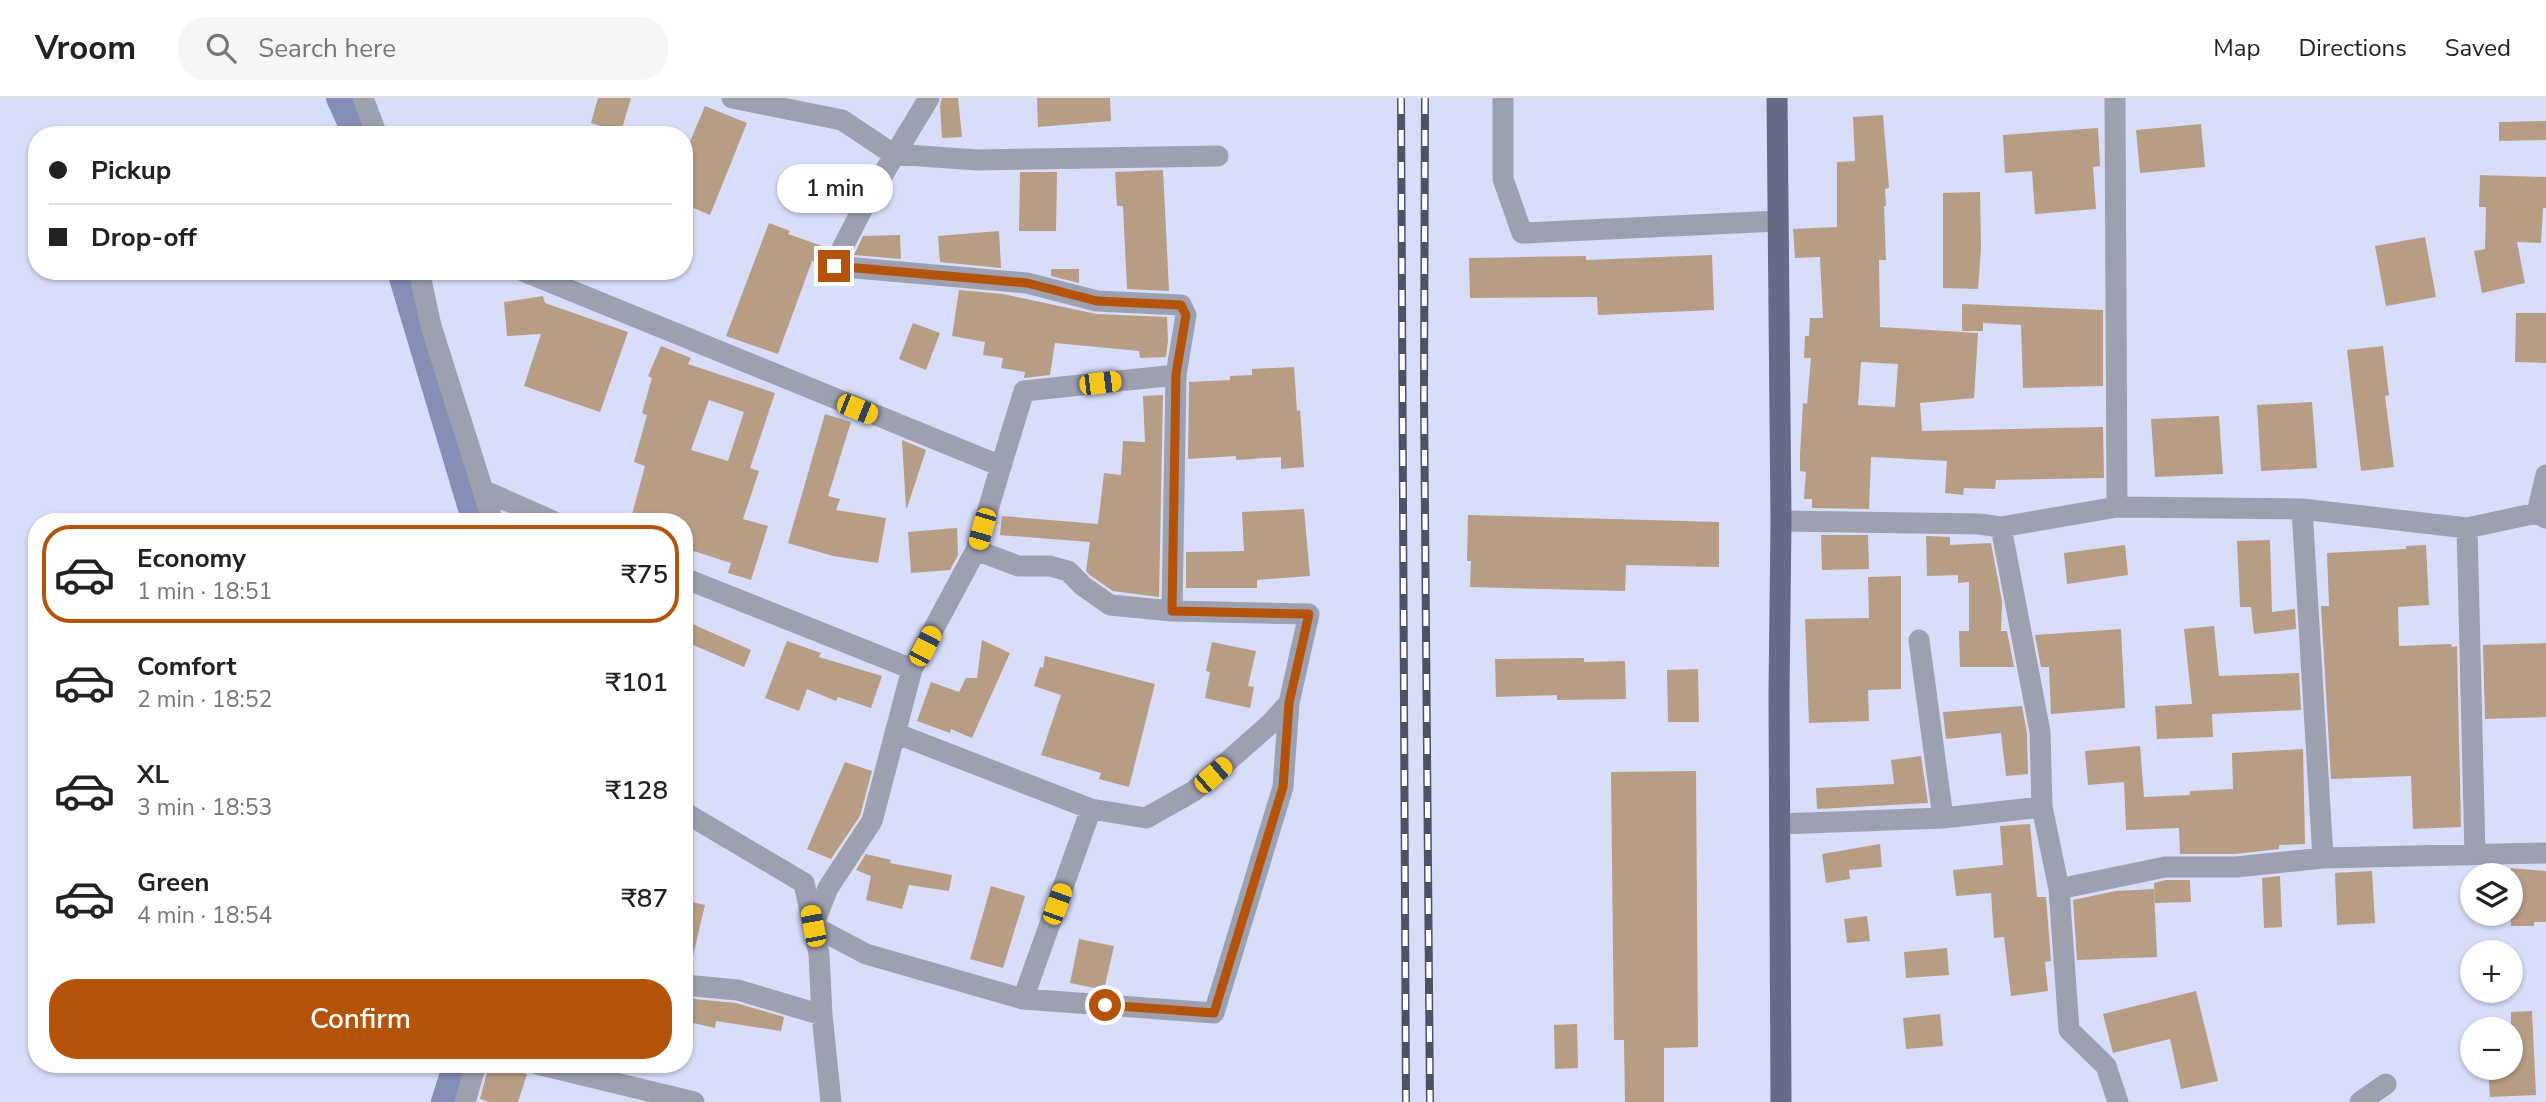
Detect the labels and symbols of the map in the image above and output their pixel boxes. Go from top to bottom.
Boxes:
callout: 1 min [776,164,892,214]
route end [818,250,850,282]
car [1078,370,1123,396]
car [834,391,881,427]
car [967,506,998,552]
car [906,623,945,669]
car [1191,753,1236,797]
car [1040,881,1075,927]
car [799,903,828,949]
route start [1089,989,1121,1021]

